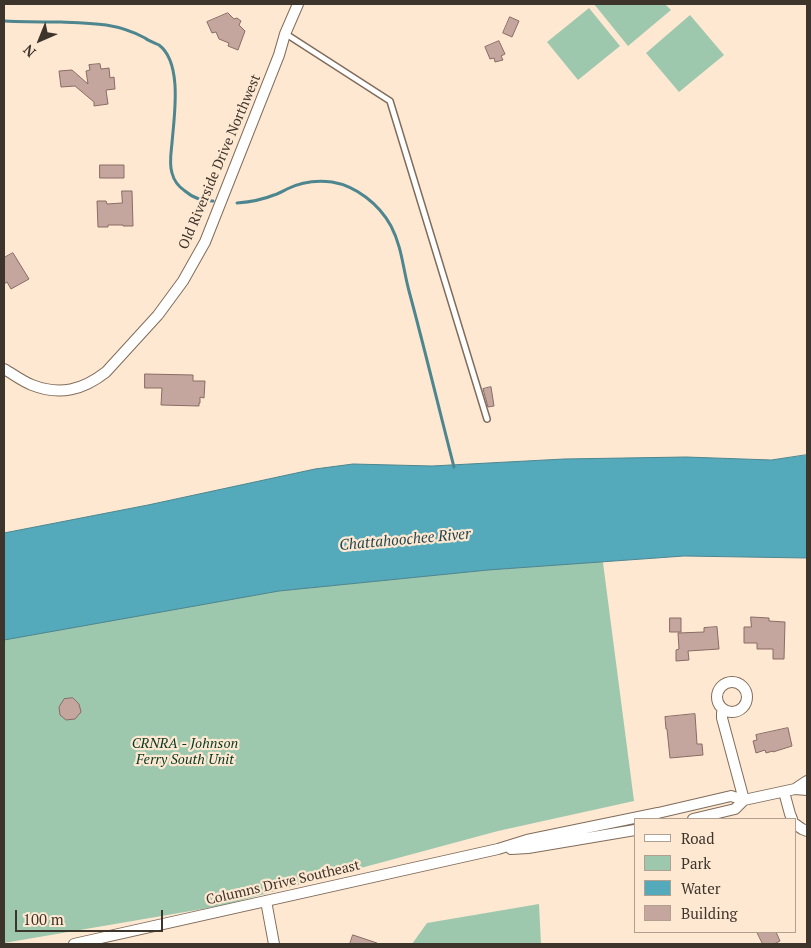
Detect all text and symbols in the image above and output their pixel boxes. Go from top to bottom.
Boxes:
north arrow [15,15,65,65]
text: N [19,41,40,62]
street label: Old Riverside Drive Northwest [175,72,265,252]
water label: Chattahoochee River [339,525,471,555]
park label: CRNRA - Johnson Ferry South Unit [132,736,238,769]
legend [634,818,796,933]
text: Road [681,828,714,848]
text: Park [681,853,711,873]
street label: Columns Drive Southeast [204,857,362,909]
text: Water [681,878,720,898]
scale bar [18,900,165,932]
text: Building [681,903,738,923]
text: 100 m [23,909,64,929]

